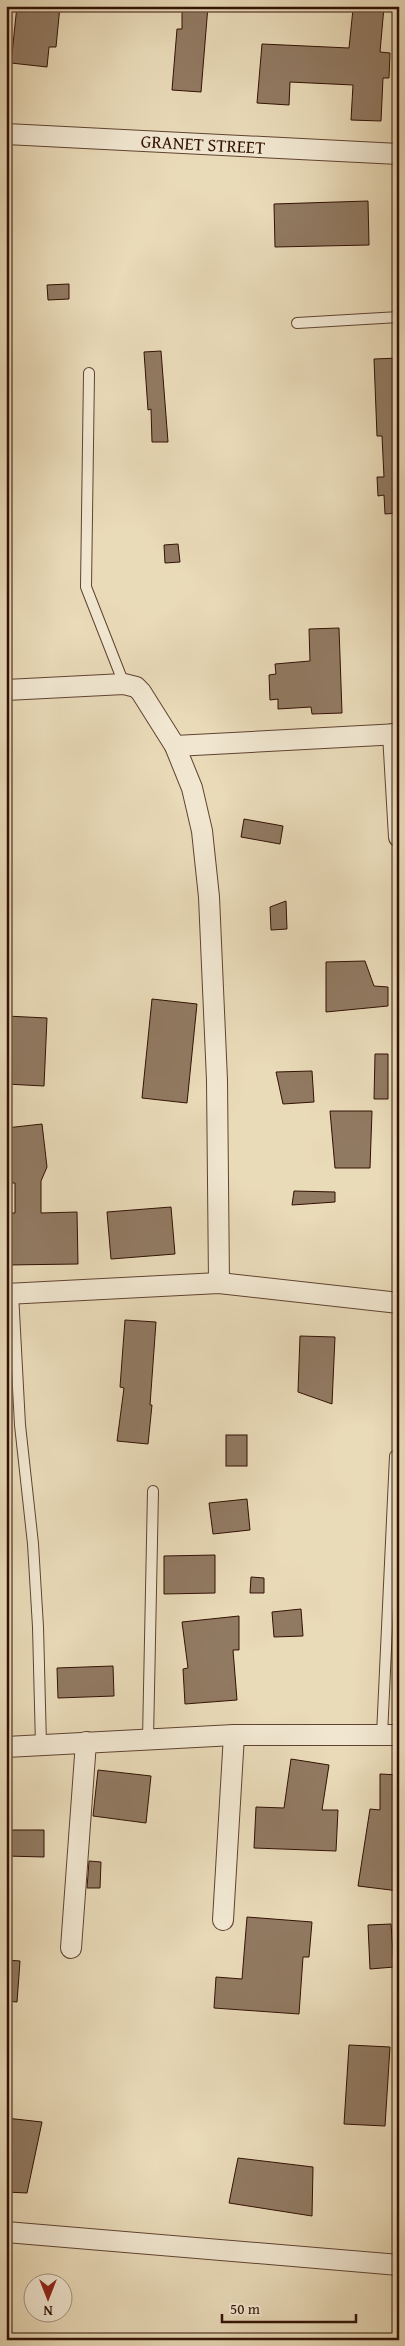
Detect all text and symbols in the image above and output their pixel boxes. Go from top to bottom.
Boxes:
street label: GRANET STREET [140,127,266,161]
north arrow [22,2274,72,2324]
scale bar [222,2291,356,2323]
text: 50 m [230,2298,261,2319]
text: N [43,2301,53,2321]

